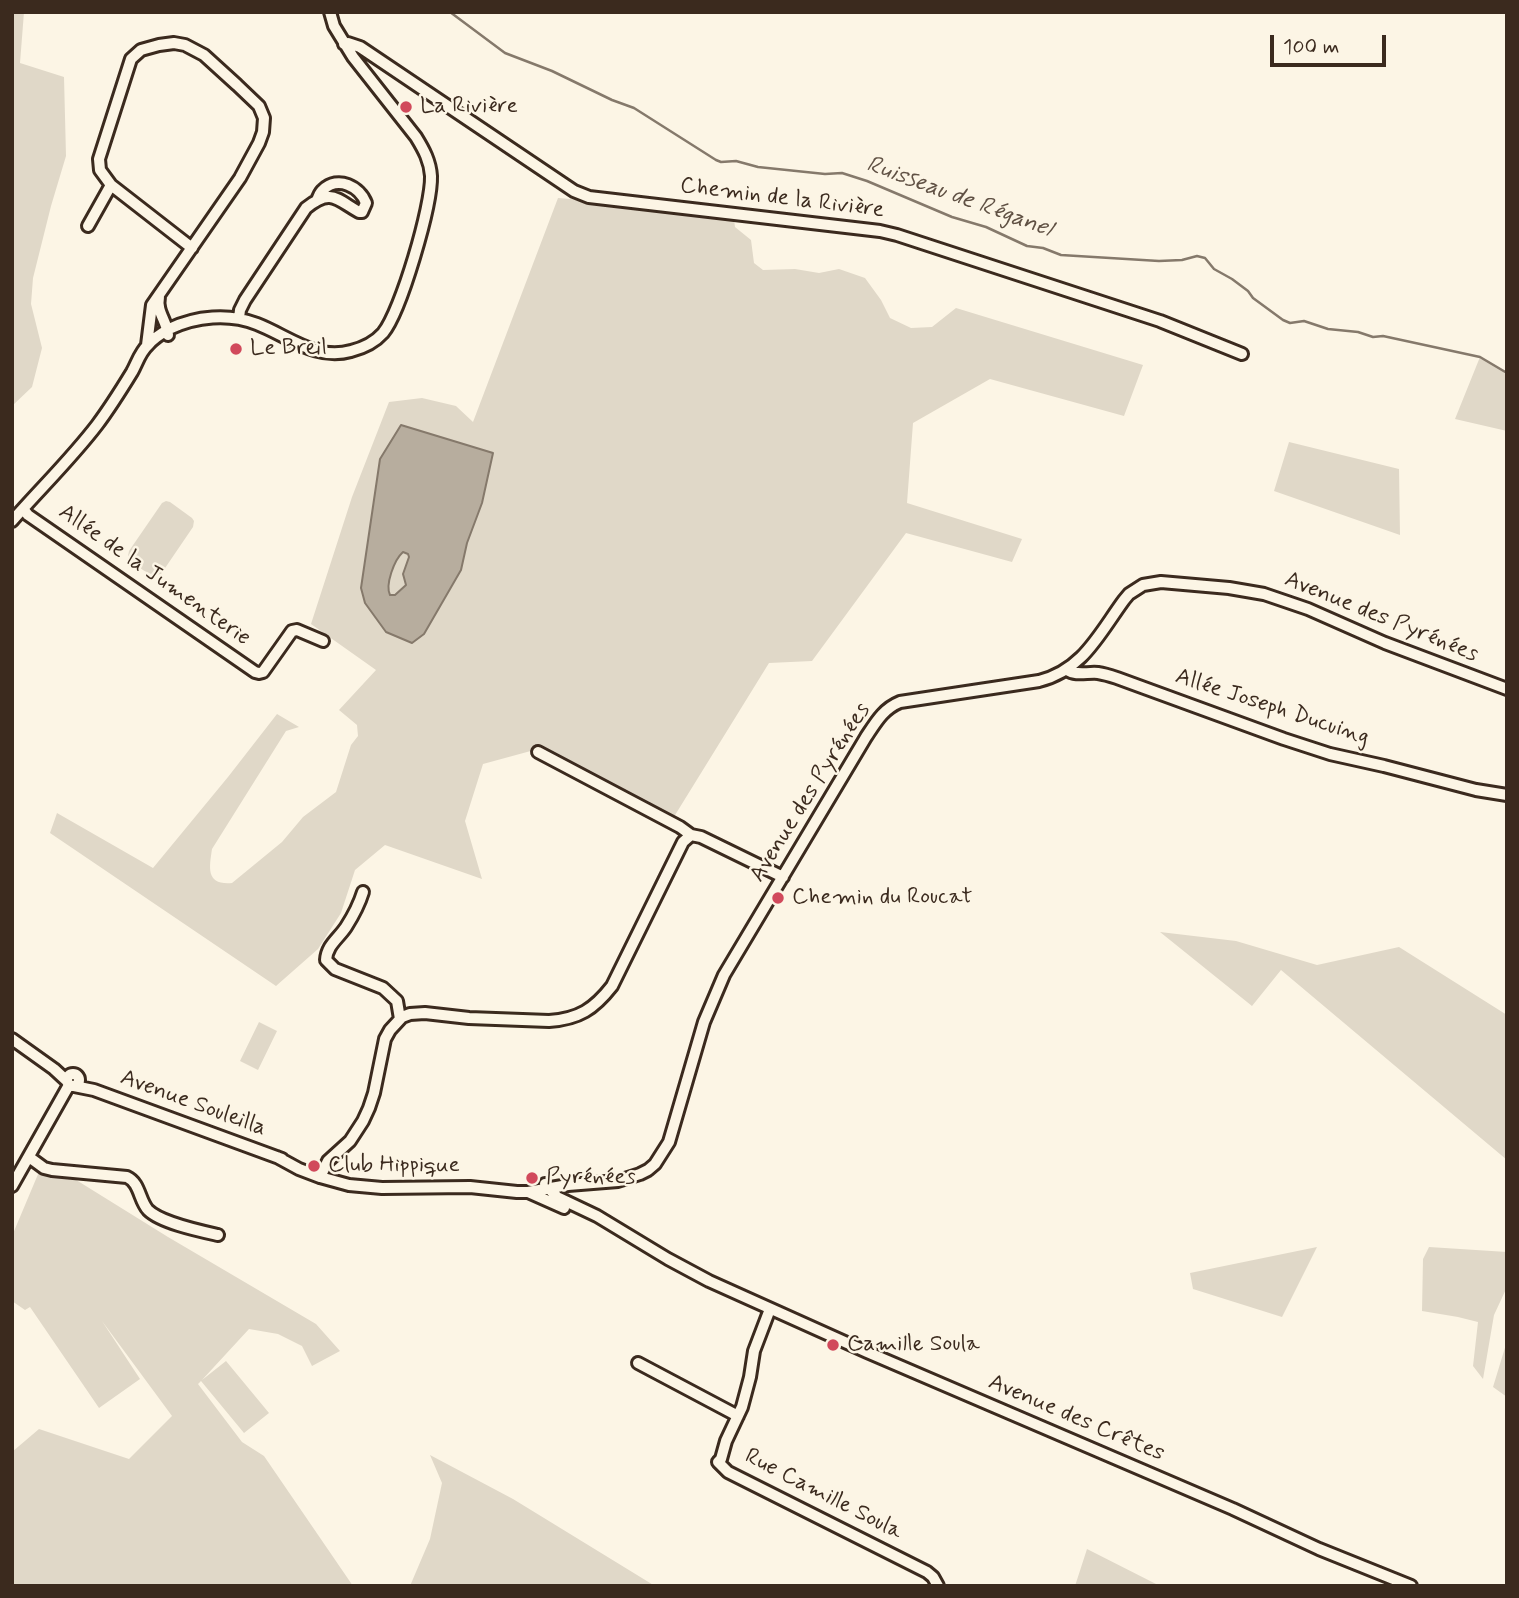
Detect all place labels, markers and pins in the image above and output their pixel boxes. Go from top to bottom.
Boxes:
place label: La Rivière [420,93,518,121]
marker: La Rivière [398,99,414,115]
place label: Le Breil [250,335,327,363]
marker: Le Breil [228,341,244,357]
place label: Chemin du Roucat [792,884,972,912]
marker: Chemin du Roucat [770,890,786,906]
place label: Club Hippique [328,1152,460,1180]
marker: Club Hippique [306,1158,322,1174]
place label: Pyrénées [546,1164,636,1192]
marker: Pyrénées [524,1170,540,1186]
place label: Camille Soula [847,1331,980,1359]
marker: Camille Soula [825,1337,841,1353]

